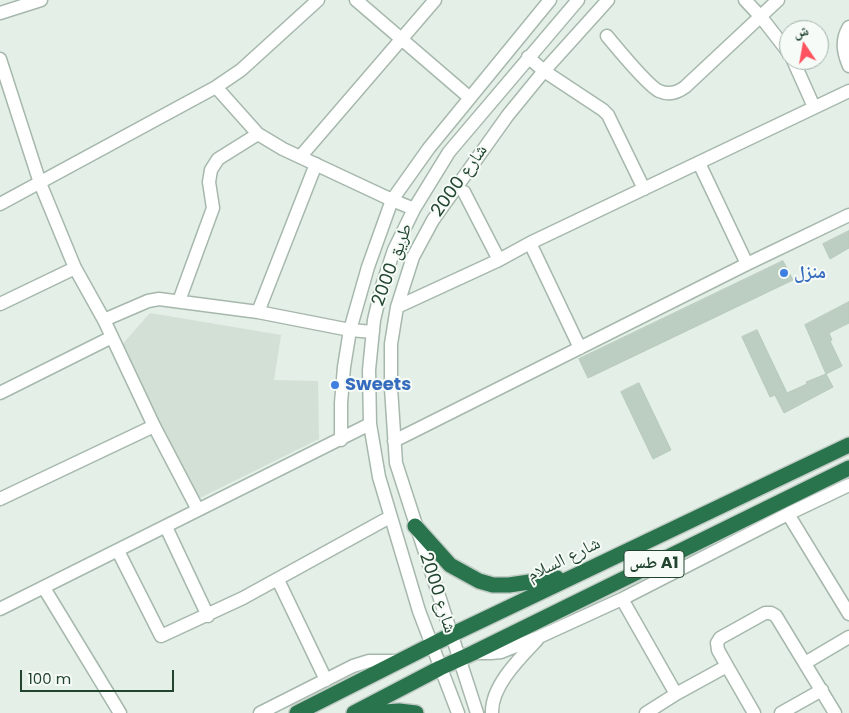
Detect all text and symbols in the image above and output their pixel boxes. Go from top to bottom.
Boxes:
north arrow [779,20,829,70]
text: ش [792,20,810,43]
street label: شارع 2000 [427,141,493,221]
street label: طريق 2000 [368,221,418,309]
place label: منزل [794,262,826,284]
marker: منزل [778,267,790,279]
place label: Sweets [345,374,411,396]
marker: Sweets [329,379,341,391]
street label: شارع السلام [524,533,604,587]
street label: شارع 2000 [414,550,460,636]
road number: طس A1 [624,550,684,578]
scale bar [22,660,176,692]
text: 100 m [28,668,71,689]

